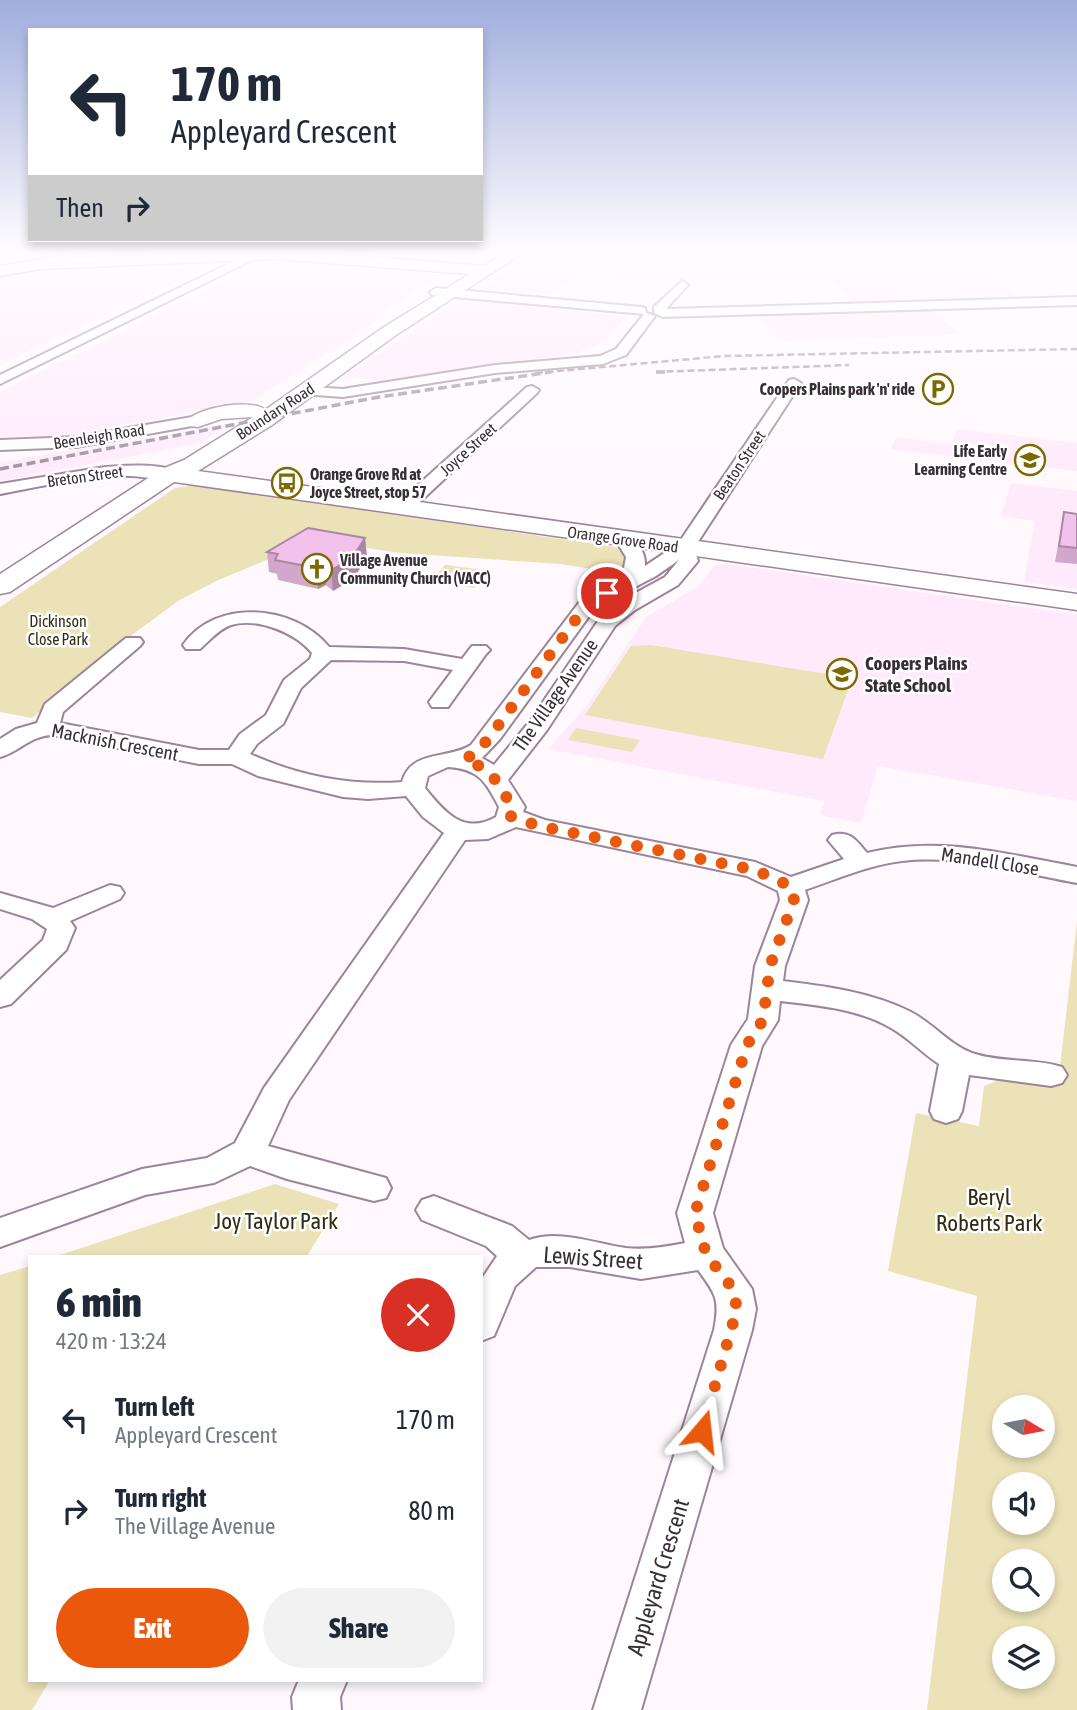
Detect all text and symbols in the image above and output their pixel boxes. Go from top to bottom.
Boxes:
text: 170 m [171,55,282,111]
icon: left [56,56,147,147]
text: Appleyard Crescent [171,113,397,150]
icon: right [118,189,156,227]
text: Then [56,193,104,223]
parking icon: Coopers Plains park 'n' ride [921,372,955,406]
street label: Boundary Road [232,379,318,444]
place label: Coopers Plains park 'n' ride [759,380,915,398]
street label: Joyce Street [436,419,501,480]
street label: Beenleigh Road [52,420,146,453]
street label: Beaton Street [709,427,769,503]
place label: Life Early Learning Centre [914,442,1007,478]
school or university icon: Life Early Learning Centre [1013,443,1047,477]
street label: Breton Street [46,462,125,490]
place label: Orange Grove Rd at Joyce Street, stop 57 [309,465,427,501]
bus stop icon: Orange Grove Rd at Joyce Street, stop 57 [270,466,304,500]
street label: Orange Grove Road [566,522,680,557]
place label: Village Avenue Community Church (VACC) [339,551,491,587]
church icon: Village Avenue Community Church (VACC) [300,552,334,586]
pin [577,563,637,623]
icon: arrive [588,574,626,612]
park label: Dickinson Close Park [28,612,88,648]
street label: The Village Avenue [508,634,602,756]
place label: Coopers Plains State School [865,652,968,696]
school or university icon: Coopers Plains State School [825,657,859,691]
street label: Macknish Crescent [50,719,180,765]
street label: Mandell Close [940,842,1040,880]
park label: Beryl Roberts Park [936,1184,1042,1236]
park label: Joy Taylor Park [214,1208,338,1234]
street label: Lewis Street [542,1242,644,1274]
text: 6 min [56,1278,142,1326]
button: close [381,1278,455,1352]
text: 420 m · 13:24 [56,1328,167,1354]
text: Turn left [115,1392,195,1422]
position arrow [665,1394,739,1468]
north arrow [992,1395,1055,1458]
map controls [992,1395,1055,1689]
icon: left [56,1401,94,1439]
text: 170 m [396,1405,455,1435]
text: Appleyard Crescent [115,1422,277,1448]
button: sound [992,1472,1055,1535]
text: Turn right [115,1483,206,1513]
icon: right [56,1492,94,1530]
text: 80 m [408,1496,455,1526]
street label: Appleyard Crescent [622,1496,694,1658]
text: The Village Avenue [115,1513,276,1539]
button: search [992,1549,1055,1612]
button: Exit [56,1588,249,1668]
button: Share [263,1588,455,1668]
button: layers [992,1626,1055,1689]

